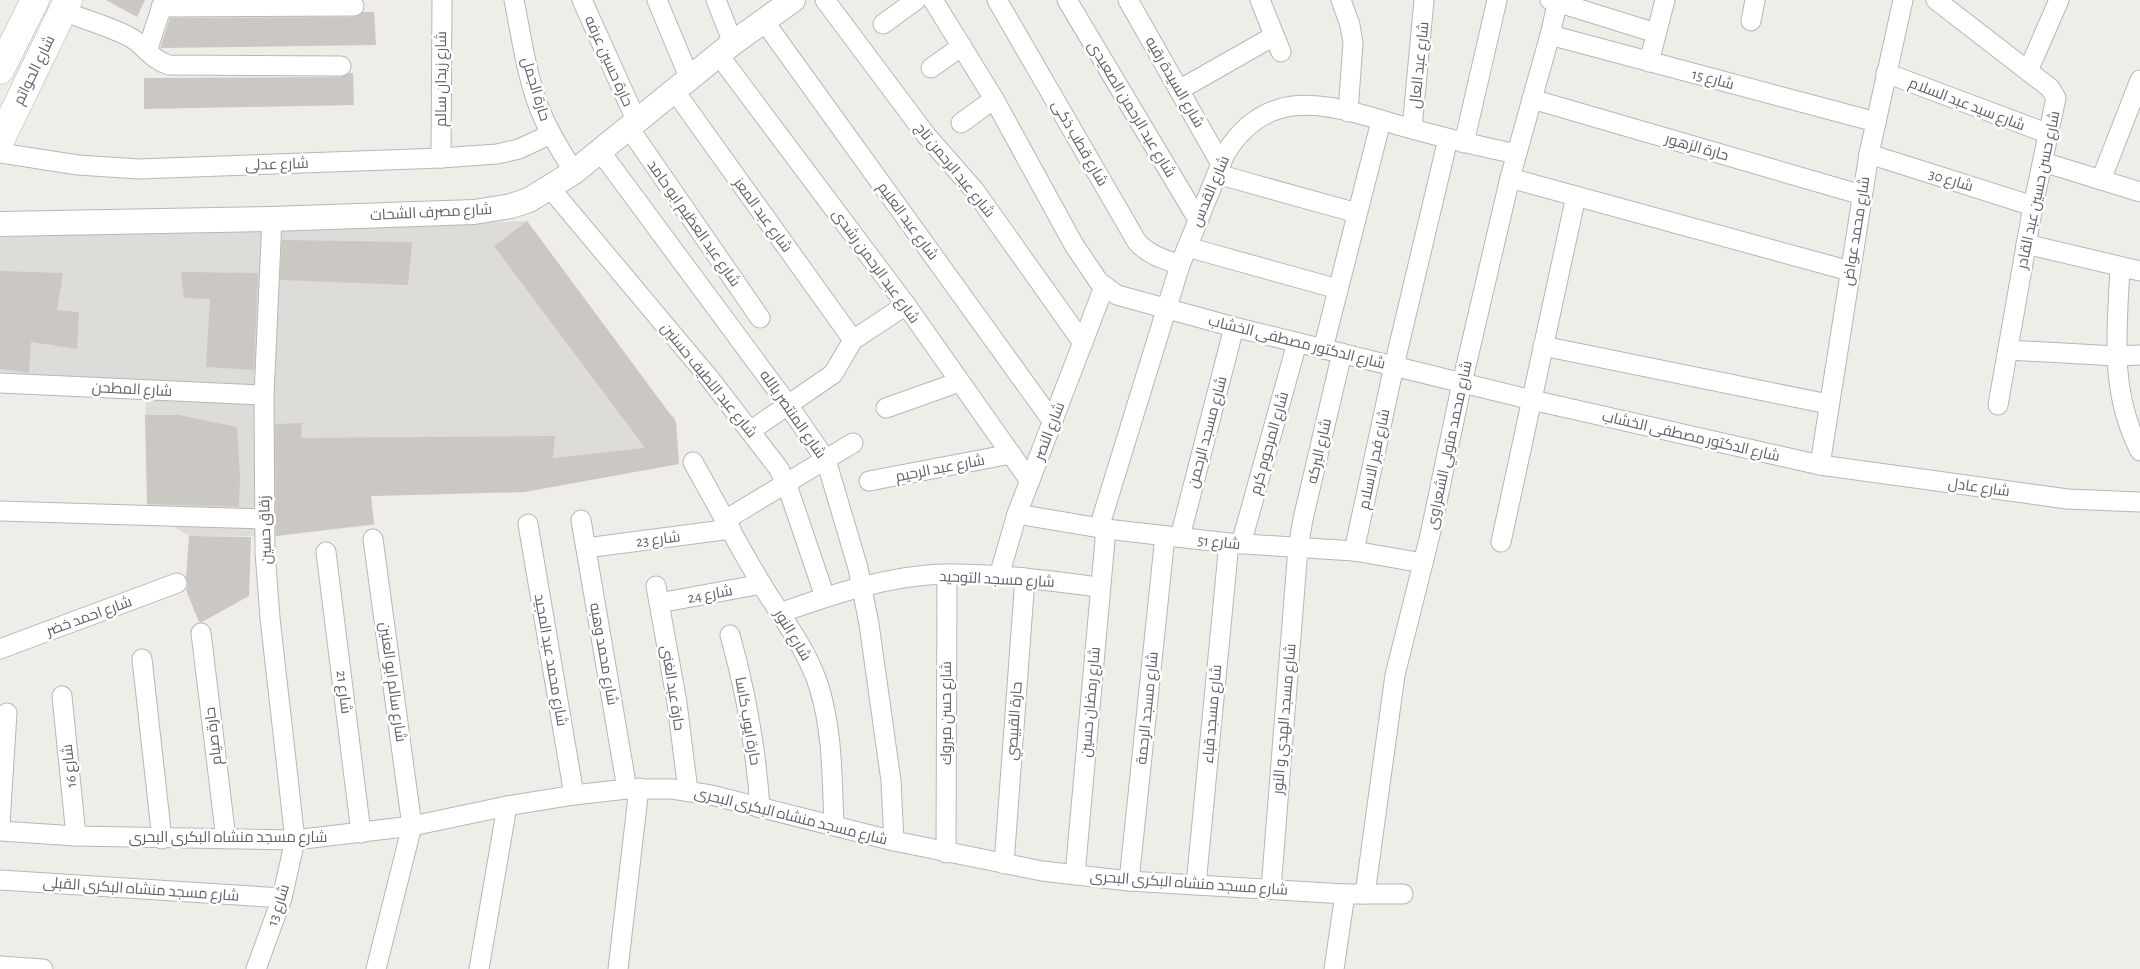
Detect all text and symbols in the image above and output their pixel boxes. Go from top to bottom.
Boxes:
street label: حارة حسين عرفه [580,14,635,110]
street label: شارع عبد العال [1406,21,1435,110]
street label: شارع زيدان سالم [433,31,452,127]
street label: شارع الحواتم [10,33,60,109]
street label: شارع السيدة رقيه [1140,34,1208,132]
street label: شارع عبد الرحمن الصعيدى [1082,38,1179,181]
street label: حارة الجمل [517,56,552,123]
street label: شارع 15 [1689,66,1736,95]
street label: شارع سيد عبد السلام [1906,74,2027,136]
street label: شارع قطب ذكى [1046,97,1111,190]
street label: شارع حسن حسين عبد القادر [2013,109,2066,272]
street label: شارع عبد الرحمن تاج [910,120,998,222]
street label: حارة الزهور [1662,131,1730,165]
street label: شارع القدس [1188,153,1235,230]
street label: شارع عدلى [245,155,309,176]
street label: شارع عبد العظيم ابو حامد [642,157,744,291]
street label: شارع 30 [1926,166,1975,197]
street label: شارع عبد المعز [728,174,795,257]
street label: شارع محمد عواض [1839,175,1875,287]
street label: شارع عبد العليم [872,179,941,265]
street label: شارع مصرف الشحات [370,201,493,226]
street label: شارع عبد الرحمن رشدى [827,206,923,328]
street label: شارع الدكتور مصطفى الخشاب [1206,312,1387,375]
street label: شارع عبد اللطيف حسنين [656,320,760,442]
street label: شارع محمد متولي الشعراوى [1423,359,1479,532]
street label: شارع المنتصر بالله [754,367,829,463]
street label: شارع مسجد الرحمن [1184,374,1233,490]
street label: شارع المطحن [91,379,173,402]
street label: شارع المرحوم كرم [1247,390,1294,497]
street label: شارع النصر [1030,400,1070,464]
street label: شارع فجر الاسلام [1356,407,1395,511]
street label: شارع الدكتور مصطفى الخشاب [1600,408,1781,467]
street label: شارع البركه [1304,417,1337,486]
street label: شارع عبد الرحيم [894,452,987,487]
street label: شارع عادل [1947,475,2011,502]
street label: زقاق حسين [257,495,276,565]
street label: شارع 23 [635,528,681,553]
street label: شارع 51 [1196,532,1241,555]
street label: شارع مسجد التوحيد [939,568,1055,593]
street label: شارع 24 [686,582,734,609]
street label: شارع محمد عبد المجيد [528,592,571,728]
street label: شارع احمد خضر [43,593,135,642]
street label: شارع محمد وهبه [584,601,621,707]
street label: شارع النور [768,606,814,665]
street label: شارع سالم ابو العنين [374,621,409,743]
street label: شارع مسجد الهدي و النور [1269,643,1303,796]
street label: حارة عبد الغنى [656,644,687,732]
street label: شارع رمضان حسين [1077,646,1106,758]
street label: شارع مسجد الرحمة [1133,651,1164,766]
street label: شارع حسن مبروك [938,661,957,765]
street label: شارع مسجد قباء [1200,664,1227,765]
street label: شارع 21 [330,669,355,715]
street label: حارة ايوب كاسا [731,676,763,767]
street label: حارة القبيصي [1004,681,1029,761]
street label: حارة صيام [202,706,226,766]
street label: شارع 16 [59,743,82,789]
street label: شارع مسجد منشاه البكرى البحرى [692,784,889,851]
street label: شارع مسجد منشاه البكرى البحرى [129,829,327,848]
street label: شارع مسجد منشاه البكرى البحرى [1089,868,1289,901]
street label: شارع مسجد منشاه البكرى القبلى [42,874,240,907]
street label: شارع 13 [264,882,295,929]

